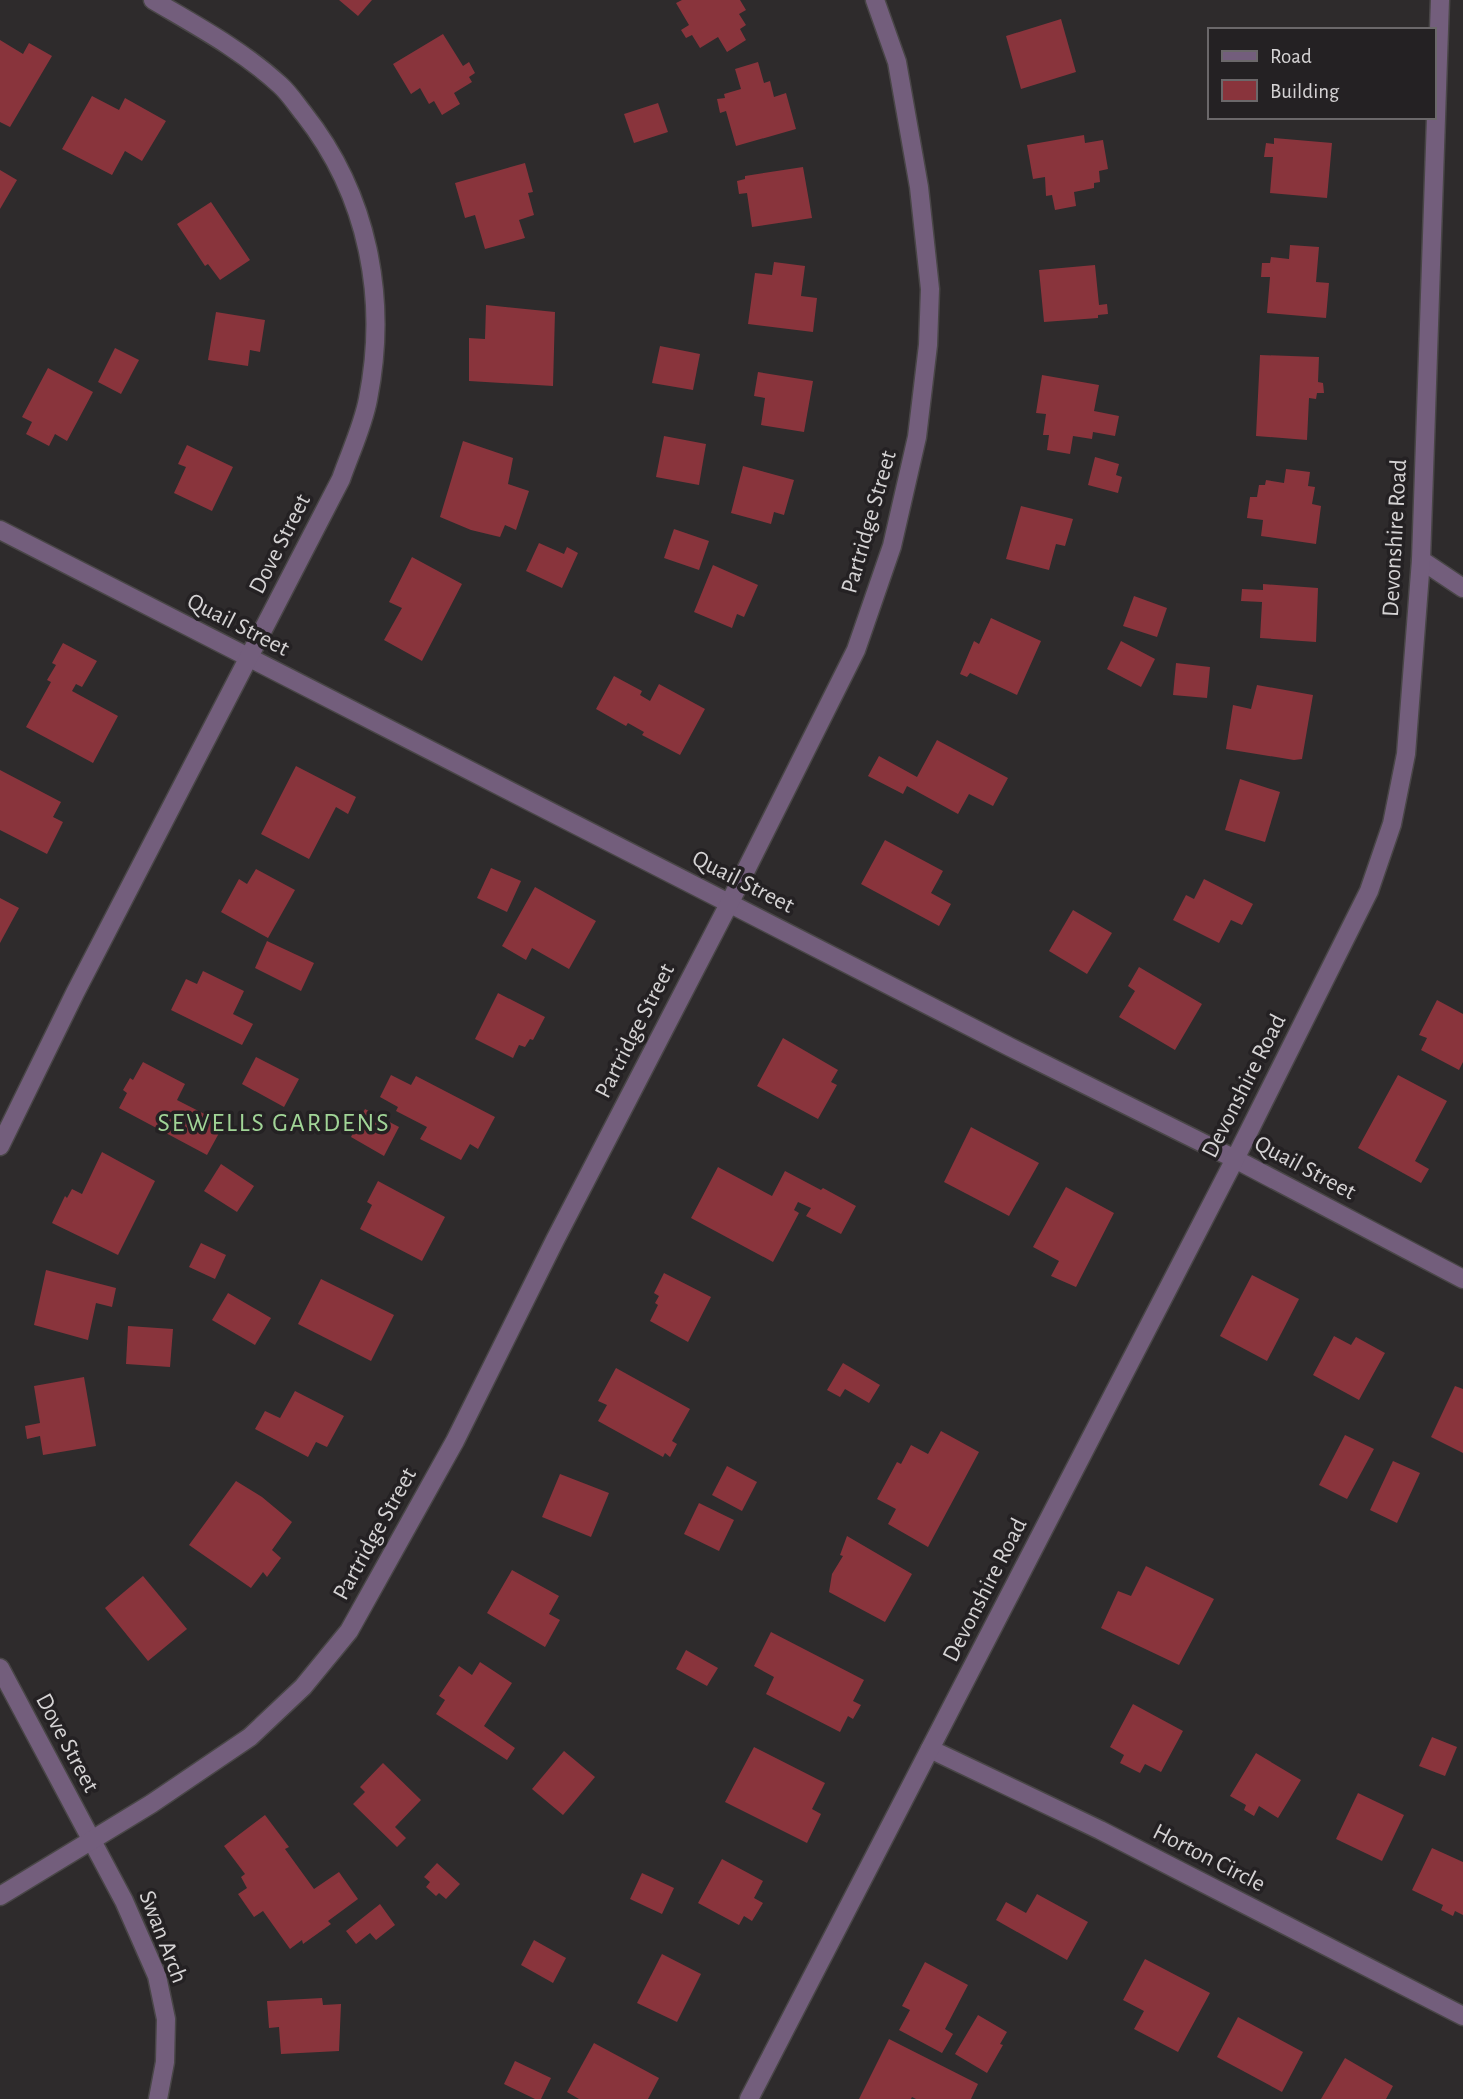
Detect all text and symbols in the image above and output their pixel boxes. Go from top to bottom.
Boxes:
legend [1208,28,1435,119]
text: Road [1270,46,1312,67]
text: Building [1270,81,1340,102]
street label: Partridge Street [837,448,901,596]
street label: Devonshire Road [1379,458,1411,618]
street label: Dove Street [245,490,315,598]
street label: Quail Street [183,589,293,661]
street label: Quail Street [688,846,798,918]
street label: Partridge Street [591,960,679,1102]
street label: Devonshire Road [1197,1010,1291,1162]
district label: SEWELLS GARDENS [157,1110,391,1136]
street label: Quail Street [1250,1131,1360,1205]
street label: Partridge Street [329,1463,421,1604]
street label: Devonshire Road [938,1514,1032,1666]
street label: Dove Street [31,1690,103,1797]
street label: Horton Circle [1149,1819,1269,1897]
street label: Swan Arch [134,1887,192,1987]

